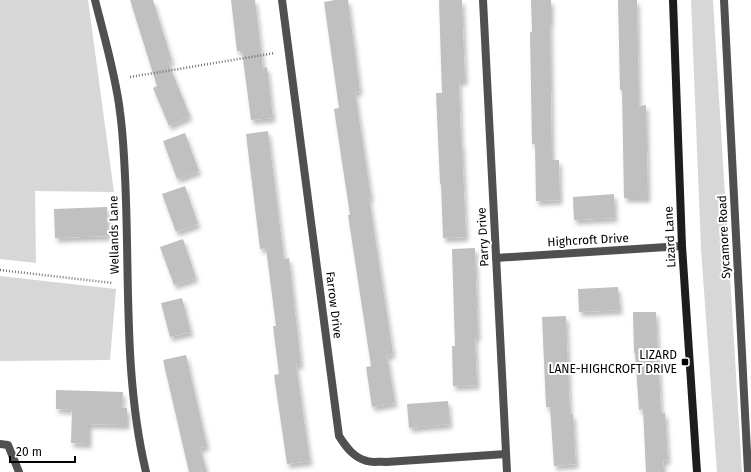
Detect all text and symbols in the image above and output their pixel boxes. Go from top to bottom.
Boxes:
street label: Wellands Lane [106,195,122,275]
street label: Sycamore Road [715,195,733,279]
street label: Lizard Lane [661,206,679,268]
street label: Parry Drive [474,207,492,267]
street label: Highcroft Drive [547,231,629,249]
street label: Farrow Drive [323,271,345,339]
place label: LIZARD LANE-HIGHCROFT DRIVE [548,348,677,376]
marker: LIZARD LANE-HIGHCROFT DRIVE [680,357,690,367]
scale bar [10,438,75,464]
text: 20 m [16,445,42,459]

